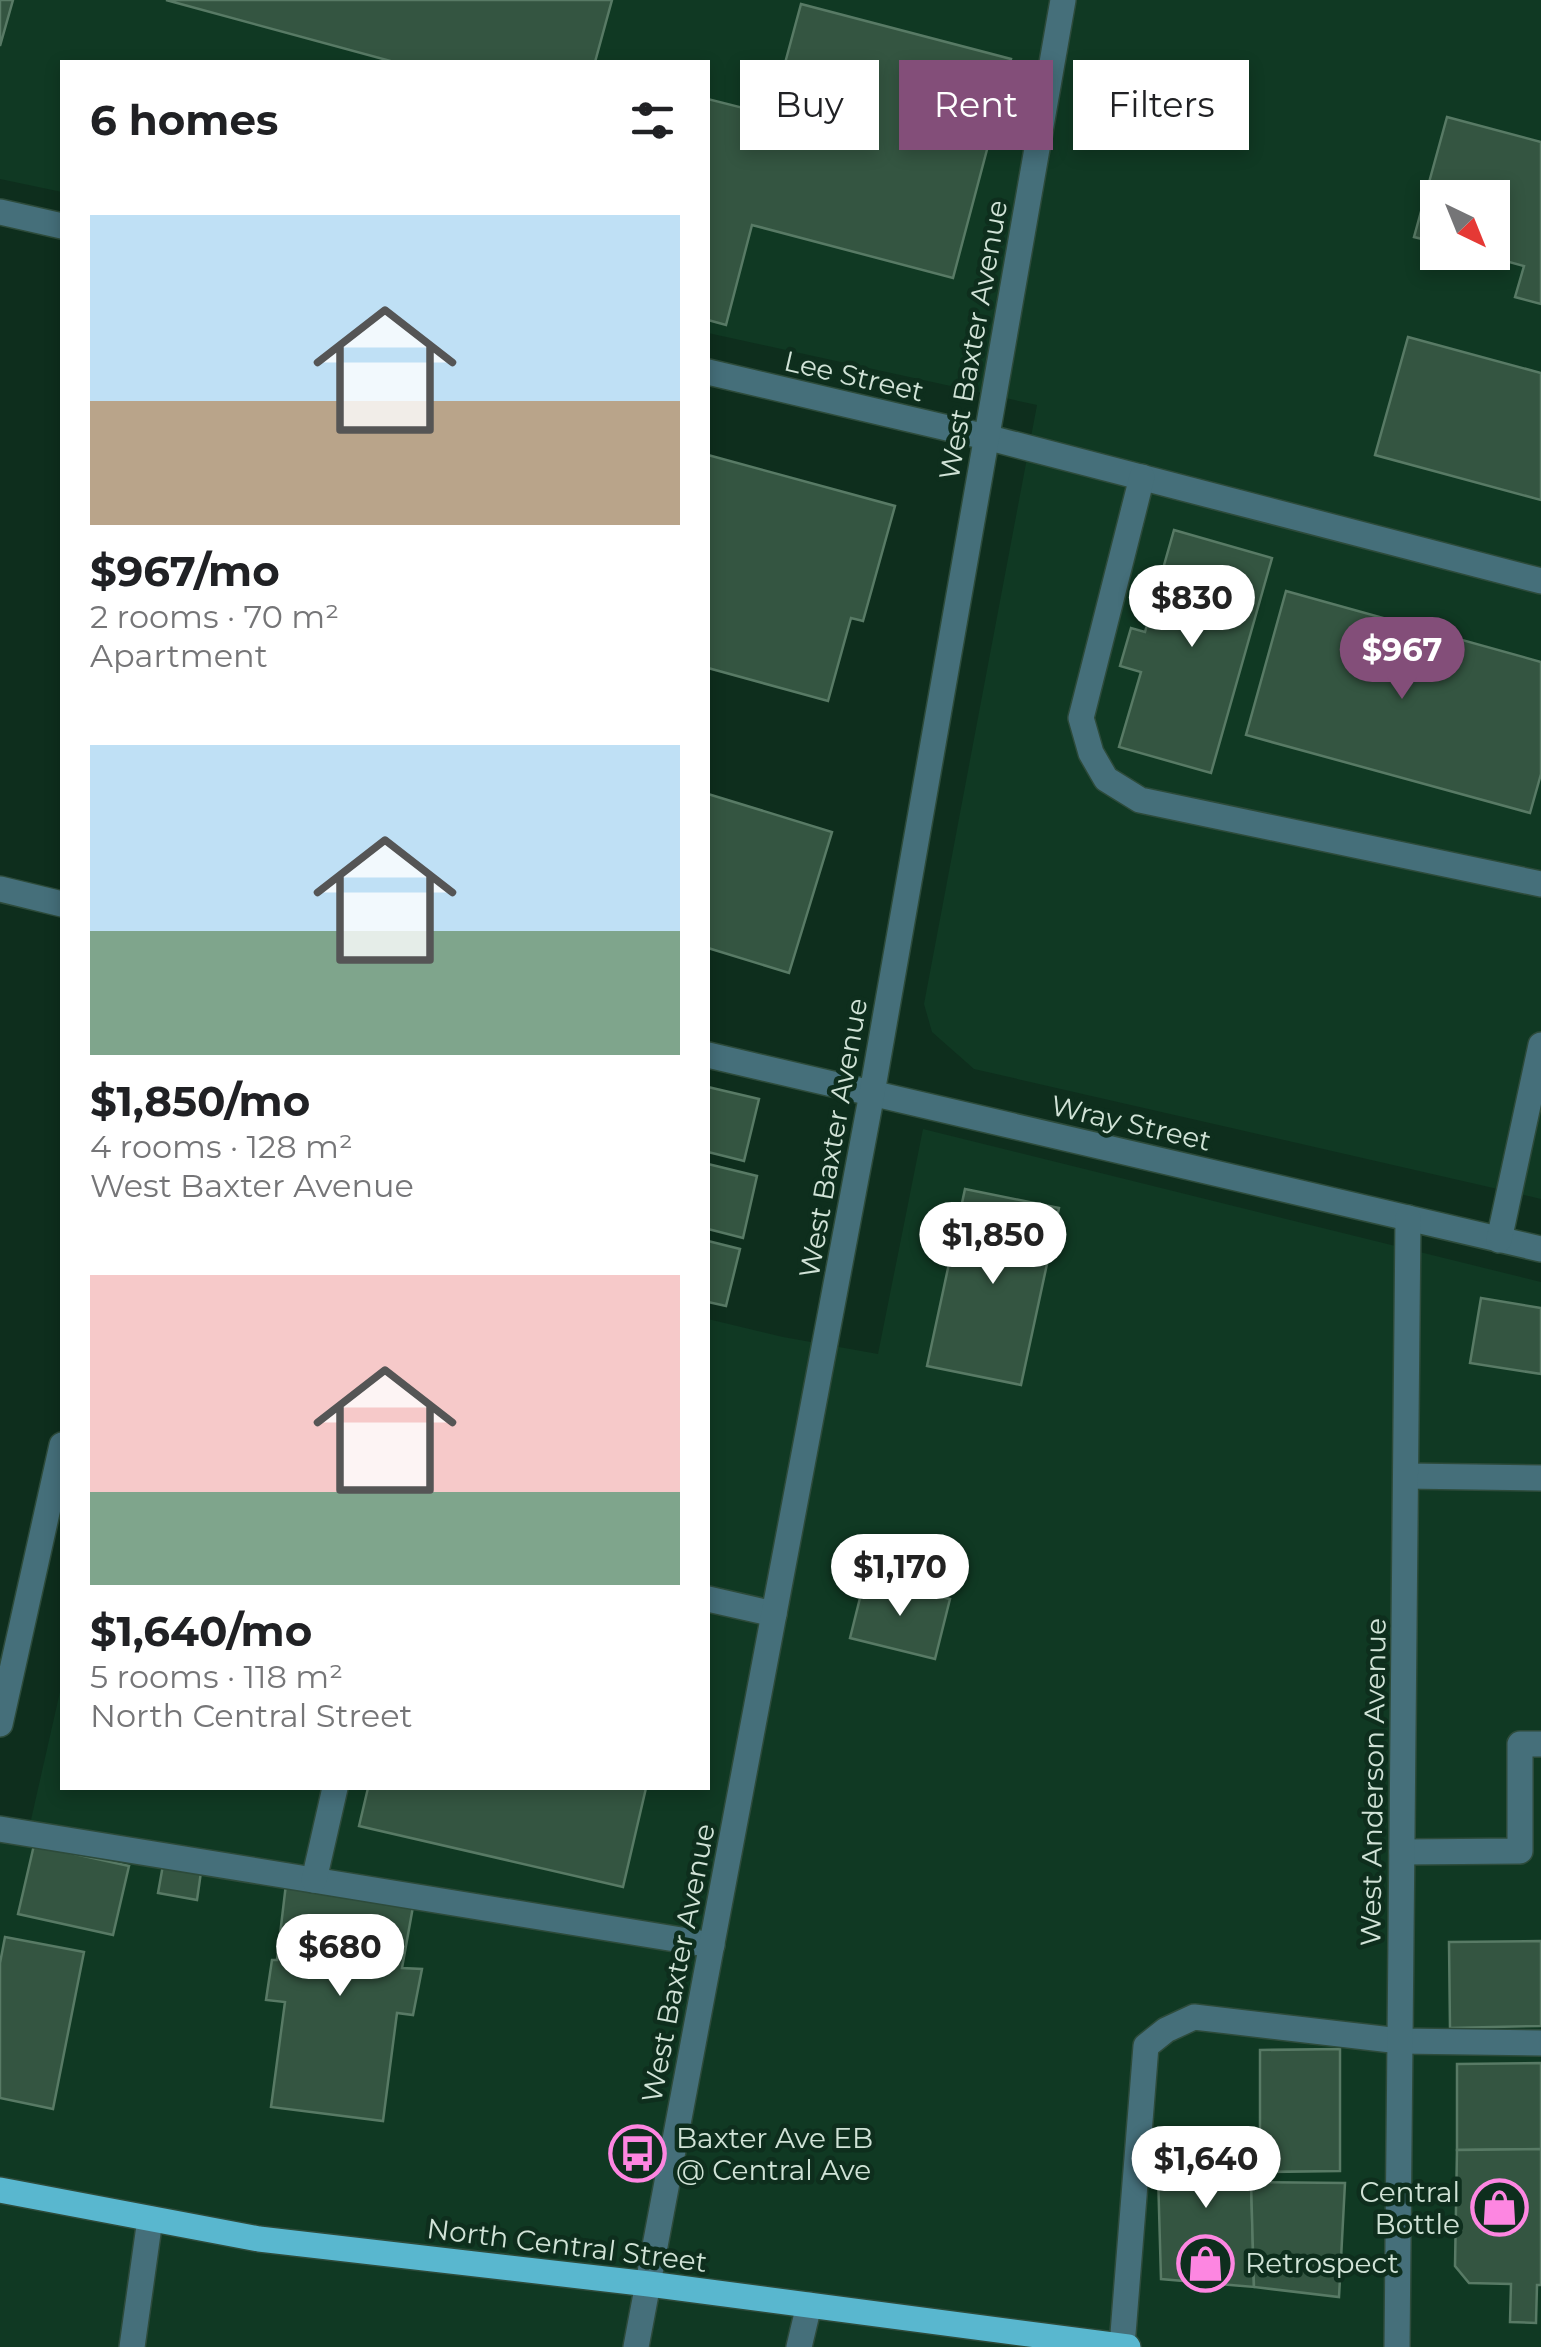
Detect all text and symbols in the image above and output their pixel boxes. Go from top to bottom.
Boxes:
chip: Buy [740,60,879,150]
chip: Rent [899,60,1053,150]
chip: Filters [1073,60,1249,150]
icon: filters [625,93,680,148]
text: 6 homes [90,94,278,146]
north arrow [1420,180,1510,270]
map controls [1420,180,1510,270]
street label: West Baxter Avenue [932,197,1014,483]
icon: home [295,280,475,460]
street label: Lee Street [781,343,927,409]
text: $967/mo [90,545,280,597]
pin: $830 [1133,565,1251,650]
text: $830 [1151,578,1233,617]
text: 2 rooms · 70 m² [90,597,339,636]
pin: $967 [1343,617,1461,702]
text: $967 [1362,630,1442,669]
text: Apartment [90,636,268,675]
icon: home [295,810,475,990]
street label: West Baxter Avenue [792,995,874,1281]
text: $1,850/mo [90,1075,310,1127]
street label: Wray Street [1048,1088,1214,1158]
text: 4 rooms · 128 m² [90,1127,353,1166]
text: West Baxter Avenue [90,1166,414,1205]
pin: $1,850 [912,1202,1074,1287]
text: $1,850 [941,1215,1045,1254]
icon: home [295,1340,475,1520]
pin: $1,170 [819,1534,981,1619]
text: $1,170 [853,1547,947,1586]
text: $1,640/mo [90,1605,312,1657]
street label: West Anderson Avenue [1353,1618,1393,1946]
text: 5 rooms · 118 m² [90,1657,343,1696]
text: North Central Street [90,1696,412,1735]
street label: West Baxter Avenue [634,1821,722,2105]
pin: $680 [281,1914,399,1999]
text: $680 [298,1927,382,1966]
place label: Baxter Ave EB @ Central Ave [676,2121,873,2187]
bus stop icon: Baxter Ave EB @ Central Ave [607,2124,667,2184]
pin: $1,640 [1125,2126,1287,2211]
text: $1,640 [1154,2139,1258,2178]
place label: Central Bottle [1359,2175,1460,2241]
shop icon: Central Bottle [1469,2178,1529,2238]
street label: North Central Street [425,2211,709,2279]
shop icon: Retrospect [1176,2233,1236,2293]
place label: Retrospect [1245,2246,1399,2280]

